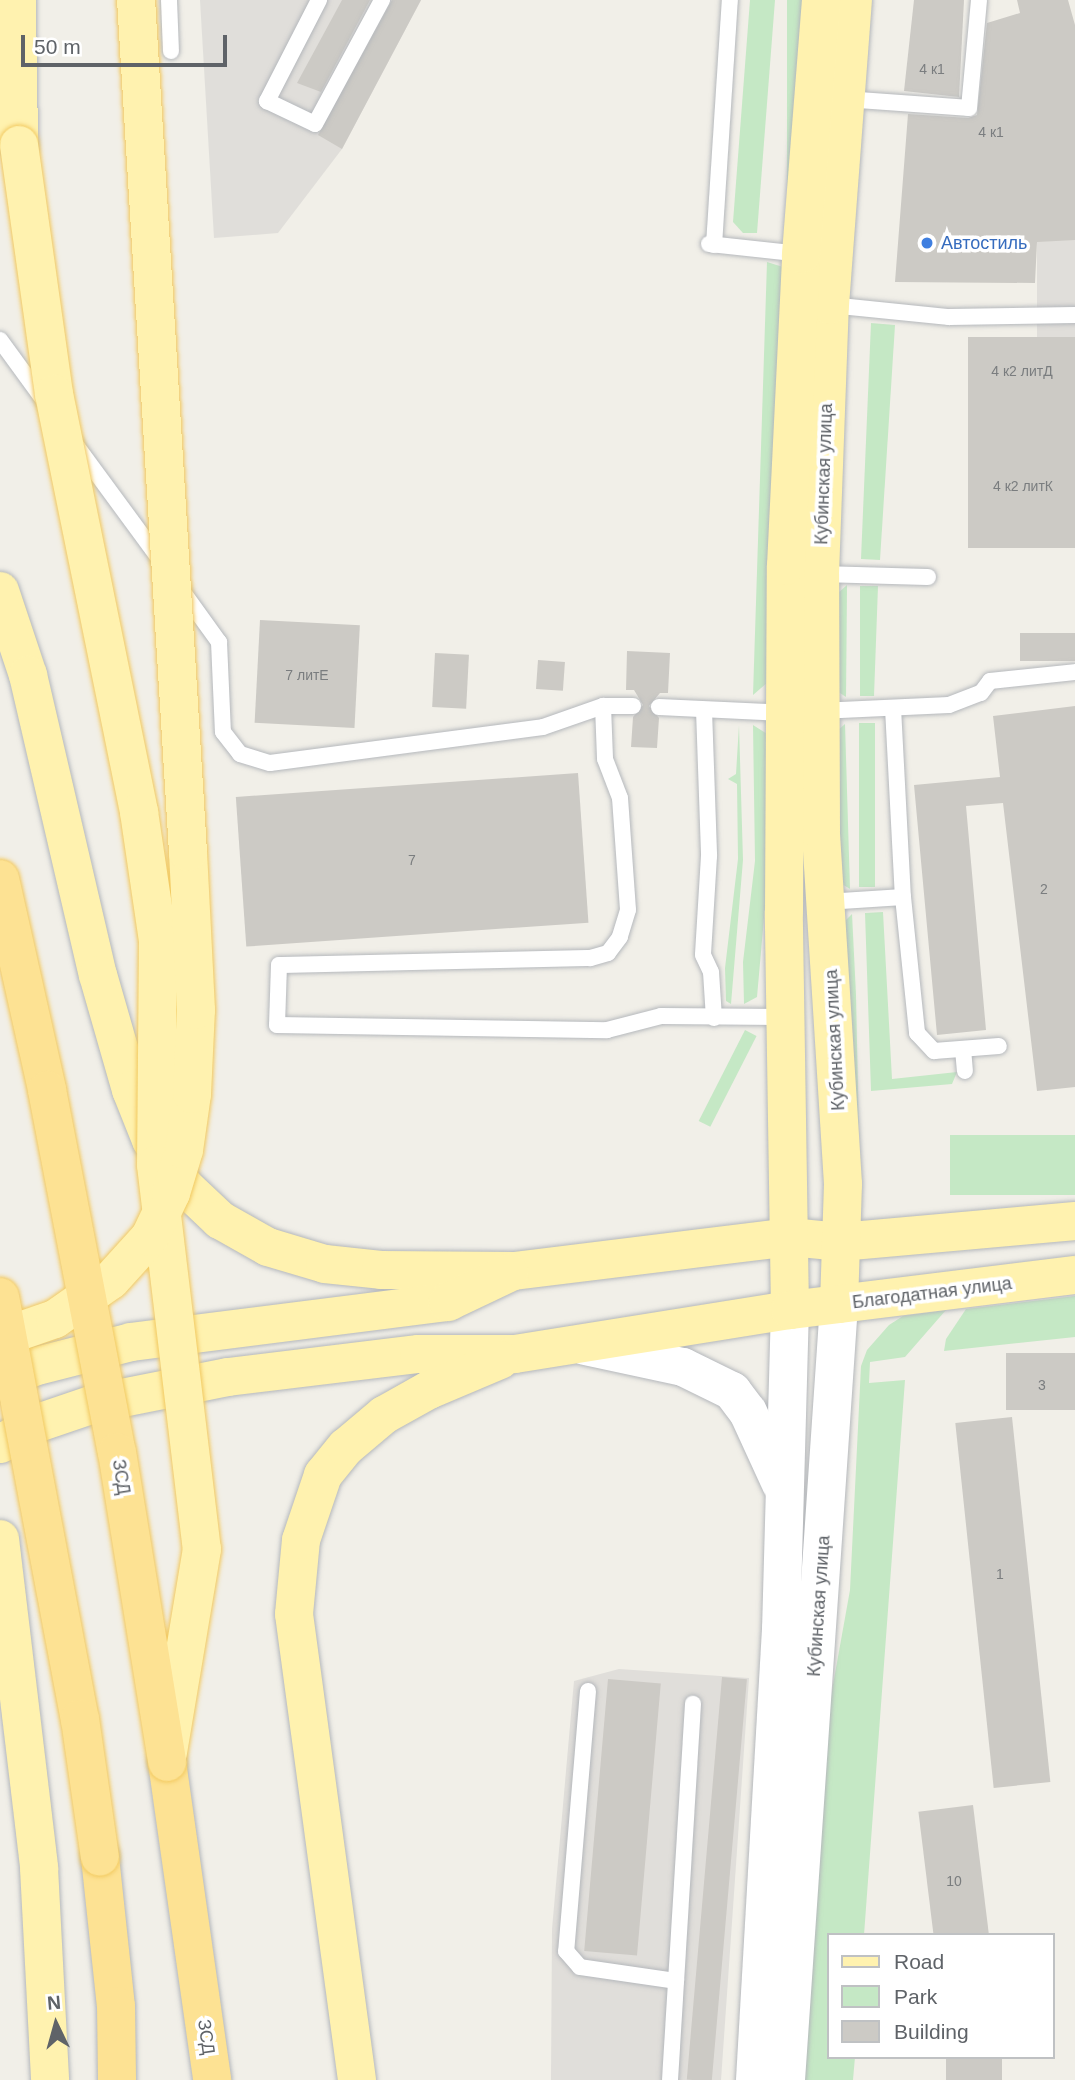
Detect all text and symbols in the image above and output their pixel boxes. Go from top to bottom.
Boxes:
scale bar [24,21,231,65]
text: 50 m [34,35,81,58]
house number: 4 к1 [919,61,945,77]
house number: 4 к1 [978,124,1004,140]
place label: Автостиль [941,232,1027,254]
marker: Автостиль [919,235,935,251]
house number: 4 к2 литД [991,363,1053,379]
street label: Кубинская улица [811,403,837,545]
house number: 4 к2 литК [993,478,1053,494]
house number: 7 литЕ [285,667,329,683]
house number: 7 [408,852,416,868]
house number: 2 [1040,881,1048,897]
street label: Кубинская улица [821,969,849,1111]
street label: Благодатная улица [851,1273,1013,1313]
house number: 3 [1038,1377,1046,1393]
street label: ЗСД [108,1458,134,1496]
street label: Кубинская улица [803,1535,835,1677]
house number: 1 [996,1566,1004,1582]
house number: 10 [946,1873,962,1889]
legend [827,1933,1054,2059]
text: Road [894,1950,944,1973]
text: Park [894,1985,937,2008]
north arrow [21,1989,91,2059]
text: N [46,1992,62,2014]
street label: ЗСД [193,2018,219,2056]
text: Building [894,2020,969,2043]

